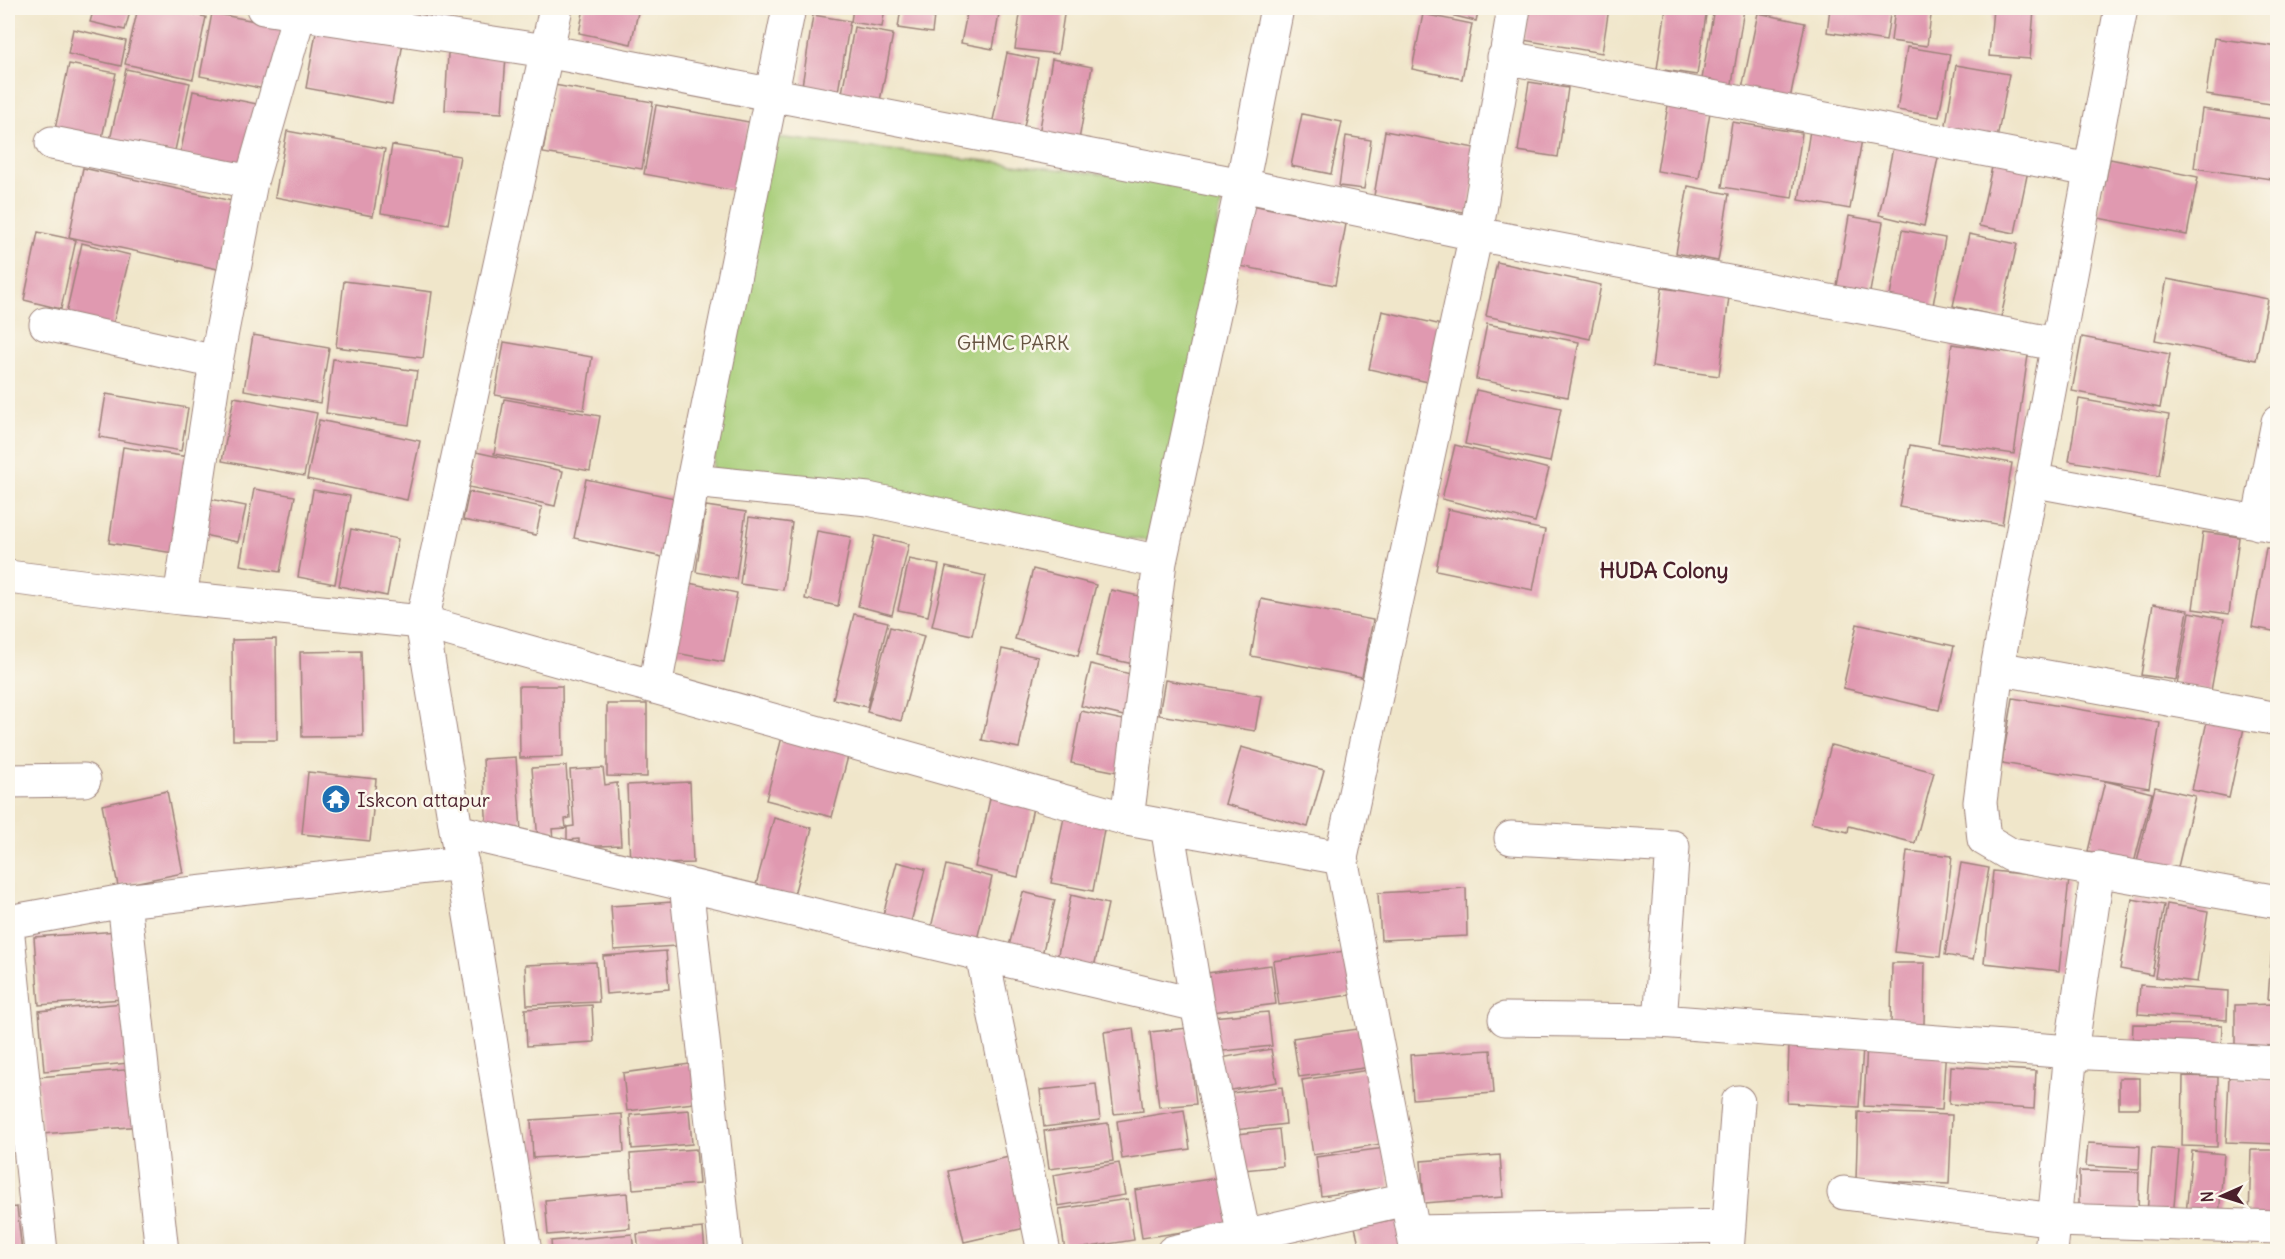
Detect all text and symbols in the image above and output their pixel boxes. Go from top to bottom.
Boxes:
park label: GHMC PARK [957,330,1070,355]
district label: HUDA Colony [1600,557,1728,584]
temple icon: Iskcon attapur [320,783,352,815]
place label: Iskcon attapur [357,787,490,812]
north arrow [2192,1166,2252,1226]
text: N [2197,1191,2217,1203]

